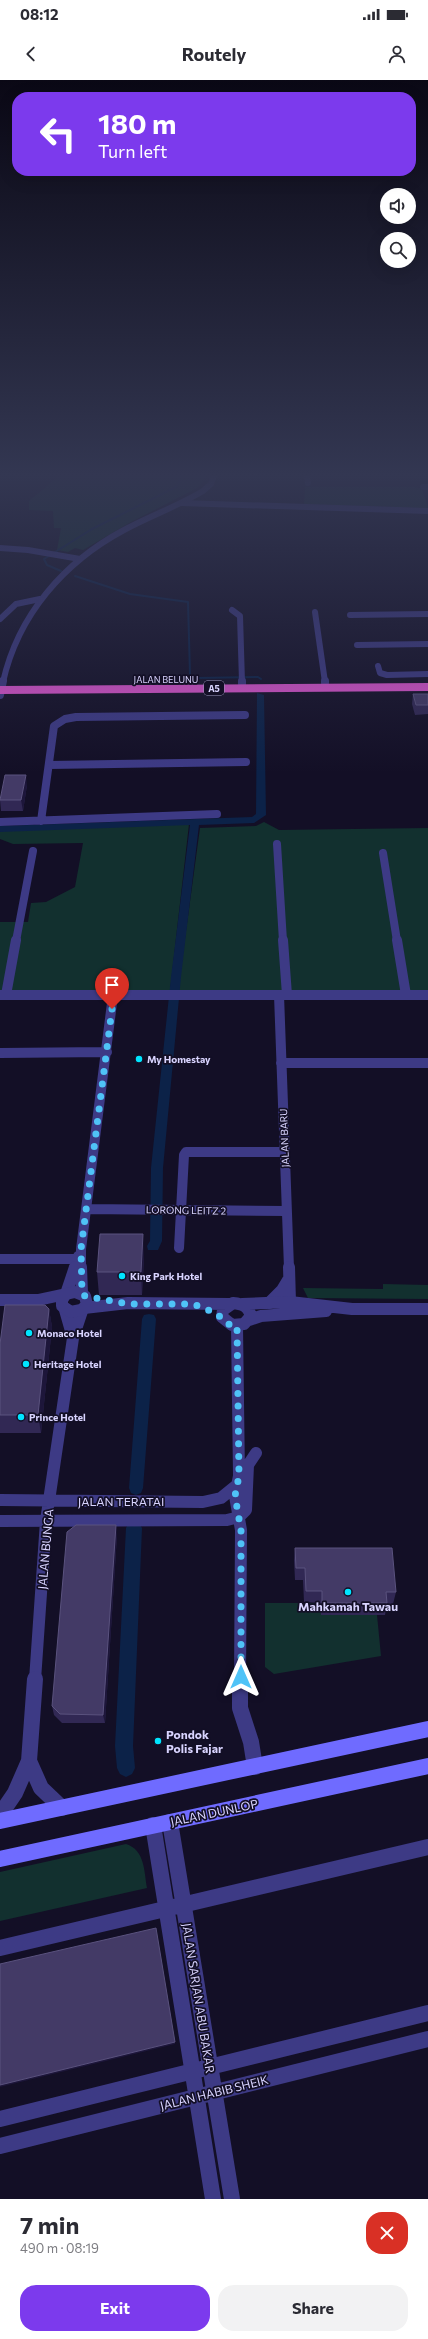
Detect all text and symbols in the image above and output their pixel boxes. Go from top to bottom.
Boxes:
text: 08:12 [20,5,59,23]
icon: back [20,43,42,65]
text: Routely [182,43,246,65]
icon: person [386,43,408,65]
text: 180 m [98,106,176,140]
icon: left [32,108,84,160]
text: Turn left [98,140,167,162]
map controls [380,188,416,268]
button: sound [380,188,416,224]
button: search [380,232,416,268]
street label: JALAN BELUNU [134,674,198,685]
road number: A5 [204,681,224,695]
pin [95,968,129,1009]
icon: arrive [101,974,123,996]
place label: My Homestay [147,1053,211,1065]
marker: My Homestay [134,1054,144,1064]
street label: JALAN BARU [277,1108,291,1168]
street label: LORONG LEITZ 2 [146,1203,227,1217]
place label: King Park Hotel [130,1270,202,1282]
marker: King Park Hotel [117,1271,127,1281]
place label: Monaco Hotel [37,1327,102,1339]
marker: Monaco Hotel [24,1328,34,1338]
place label: Heritage Hotel [34,1358,102,1370]
marker: Heritage Hotel [21,1359,31,1369]
place label: Prince Hotel [29,1411,86,1423]
marker: Prince Hotel [16,1412,26,1422]
street label: JALAN TERATAI [78,1494,164,1509]
street label: JALAN BUNGA [35,1508,56,1590]
marker: Mahkamah Tawau [343,1587,353,1597]
place label: Mahkamah Tawau [298,1599,398,1613]
position arrow [220,1656,262,1698]
place label: Pondok Polis Fajar [166,1727,223,1755]
marker: Pondok Polis Fajar [153,1736,163,1746]
street label: JALAN DUNLOP [169,1796,260,1829]
street label: JALAN SARJAN ABU BAKAR [179,1922,218,2074]
street label: JALAN HABIB SHEIK [158,2072,270,2113]
text: 7 min [20,2210,79,2239]
button: close [366,2212,408,2254]
text: 490 m · 08:19 [20,2240,99,2256]
button: Exit [20,2285,210,2331]
button: Share [218,2285,408,2331]

